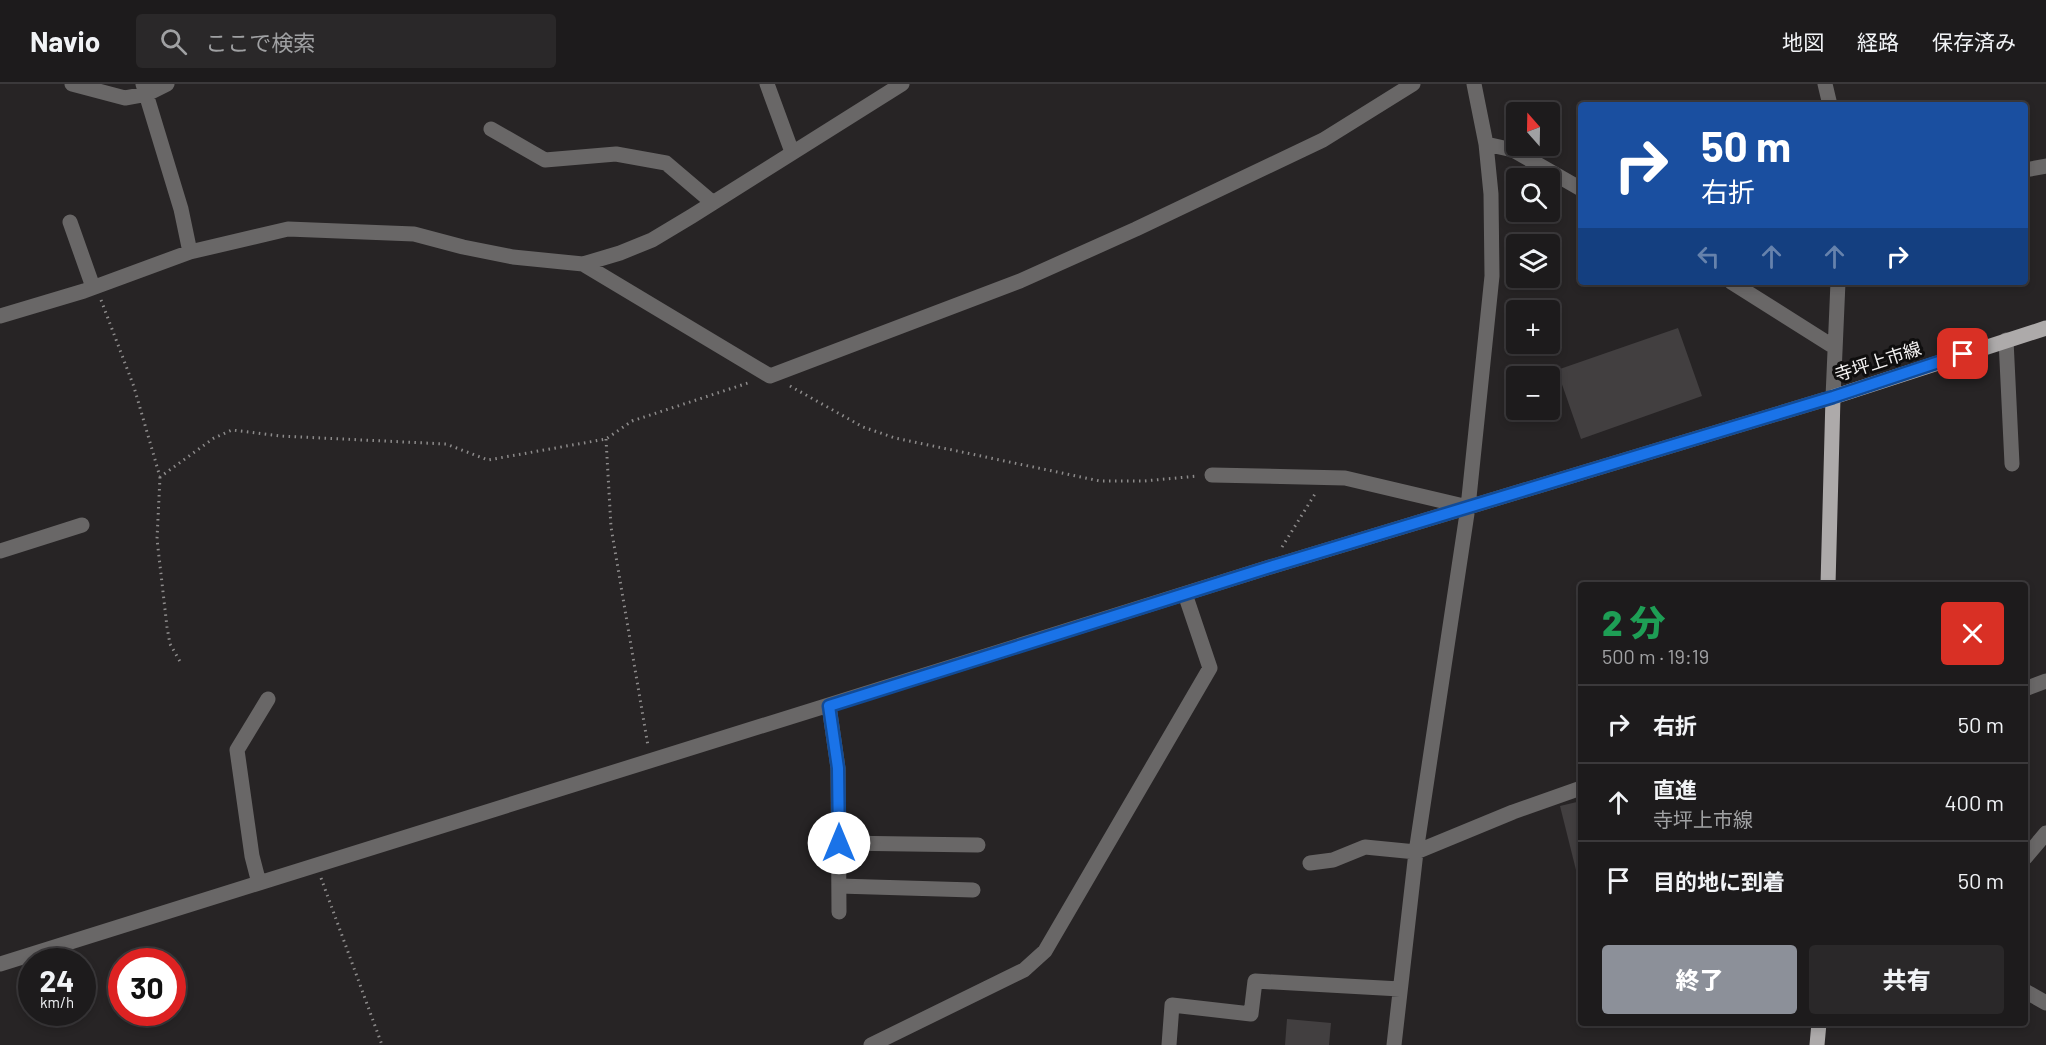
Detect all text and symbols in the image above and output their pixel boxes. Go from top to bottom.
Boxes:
search box [136,14,556,68]
text: Navio [30,24,100,58]
icon: search [157,25,190,58]
text: ここで検索 [205,29,315,55]
text: 地図 [1782,29,1824,54]
text: 経路 [1857,29,1899,54]
text: 保存済み [1932,29,2016,54]
north arrow [1506,102,1560,156]
map controls [1506,102,1560,420]
text: 50 m [1701,120,1791,170]
icon: right [1602,126,1680,204]
button: search [1506,168,1560,222]
text: 右折 [1701,175,1755,207]
button: layers [1506,234,1560,288]
icon: left [1692,240,1725,273]
icon: ahead [1755,240,1788,273]
icon: ahead [1818,240,1851,273]
icon: right [1881,240,1914,273]
button: + [1506,300,1560,354]
pin [1937,328,1988,379]
street label: 寺坪上市線 [1831,337,1924,385]
icon: arrive [1946,337,1979,370]
button: − [1506,366,1560,420]
text: 2 分 [1602,600,1666,643]
button: close [1941,602,2004,665]
text: 500 m · 19:19 [1602,644,1709,668]
icon: right [1602,708,1635,741]
text: 50 m [1958,711,2004,737]
text: 右折 [1653,712,1697,738]
text: 直進 [1653,776,1697,802]
icon: ahead [1602,786,1635,819]
text: 400 m [1944,789,2004,815]
text: 寺坪上市線 [1653,807,1753,831]
position arrow [807,811,871,875]
icon: arrive [1602,864,1635,897]
text: 50 m [1958,867,2004,893]
text: 目的地に到着 [1653,868,1785,894]
button: 終了 [1602,945,1797,1014]
button: 共有 [1809,945,2004,1014]
speed limit sign: 30 [108,948,186,1026]
text: 24 [40,962,74,998]
text: km/h [40,993,74,1011]

